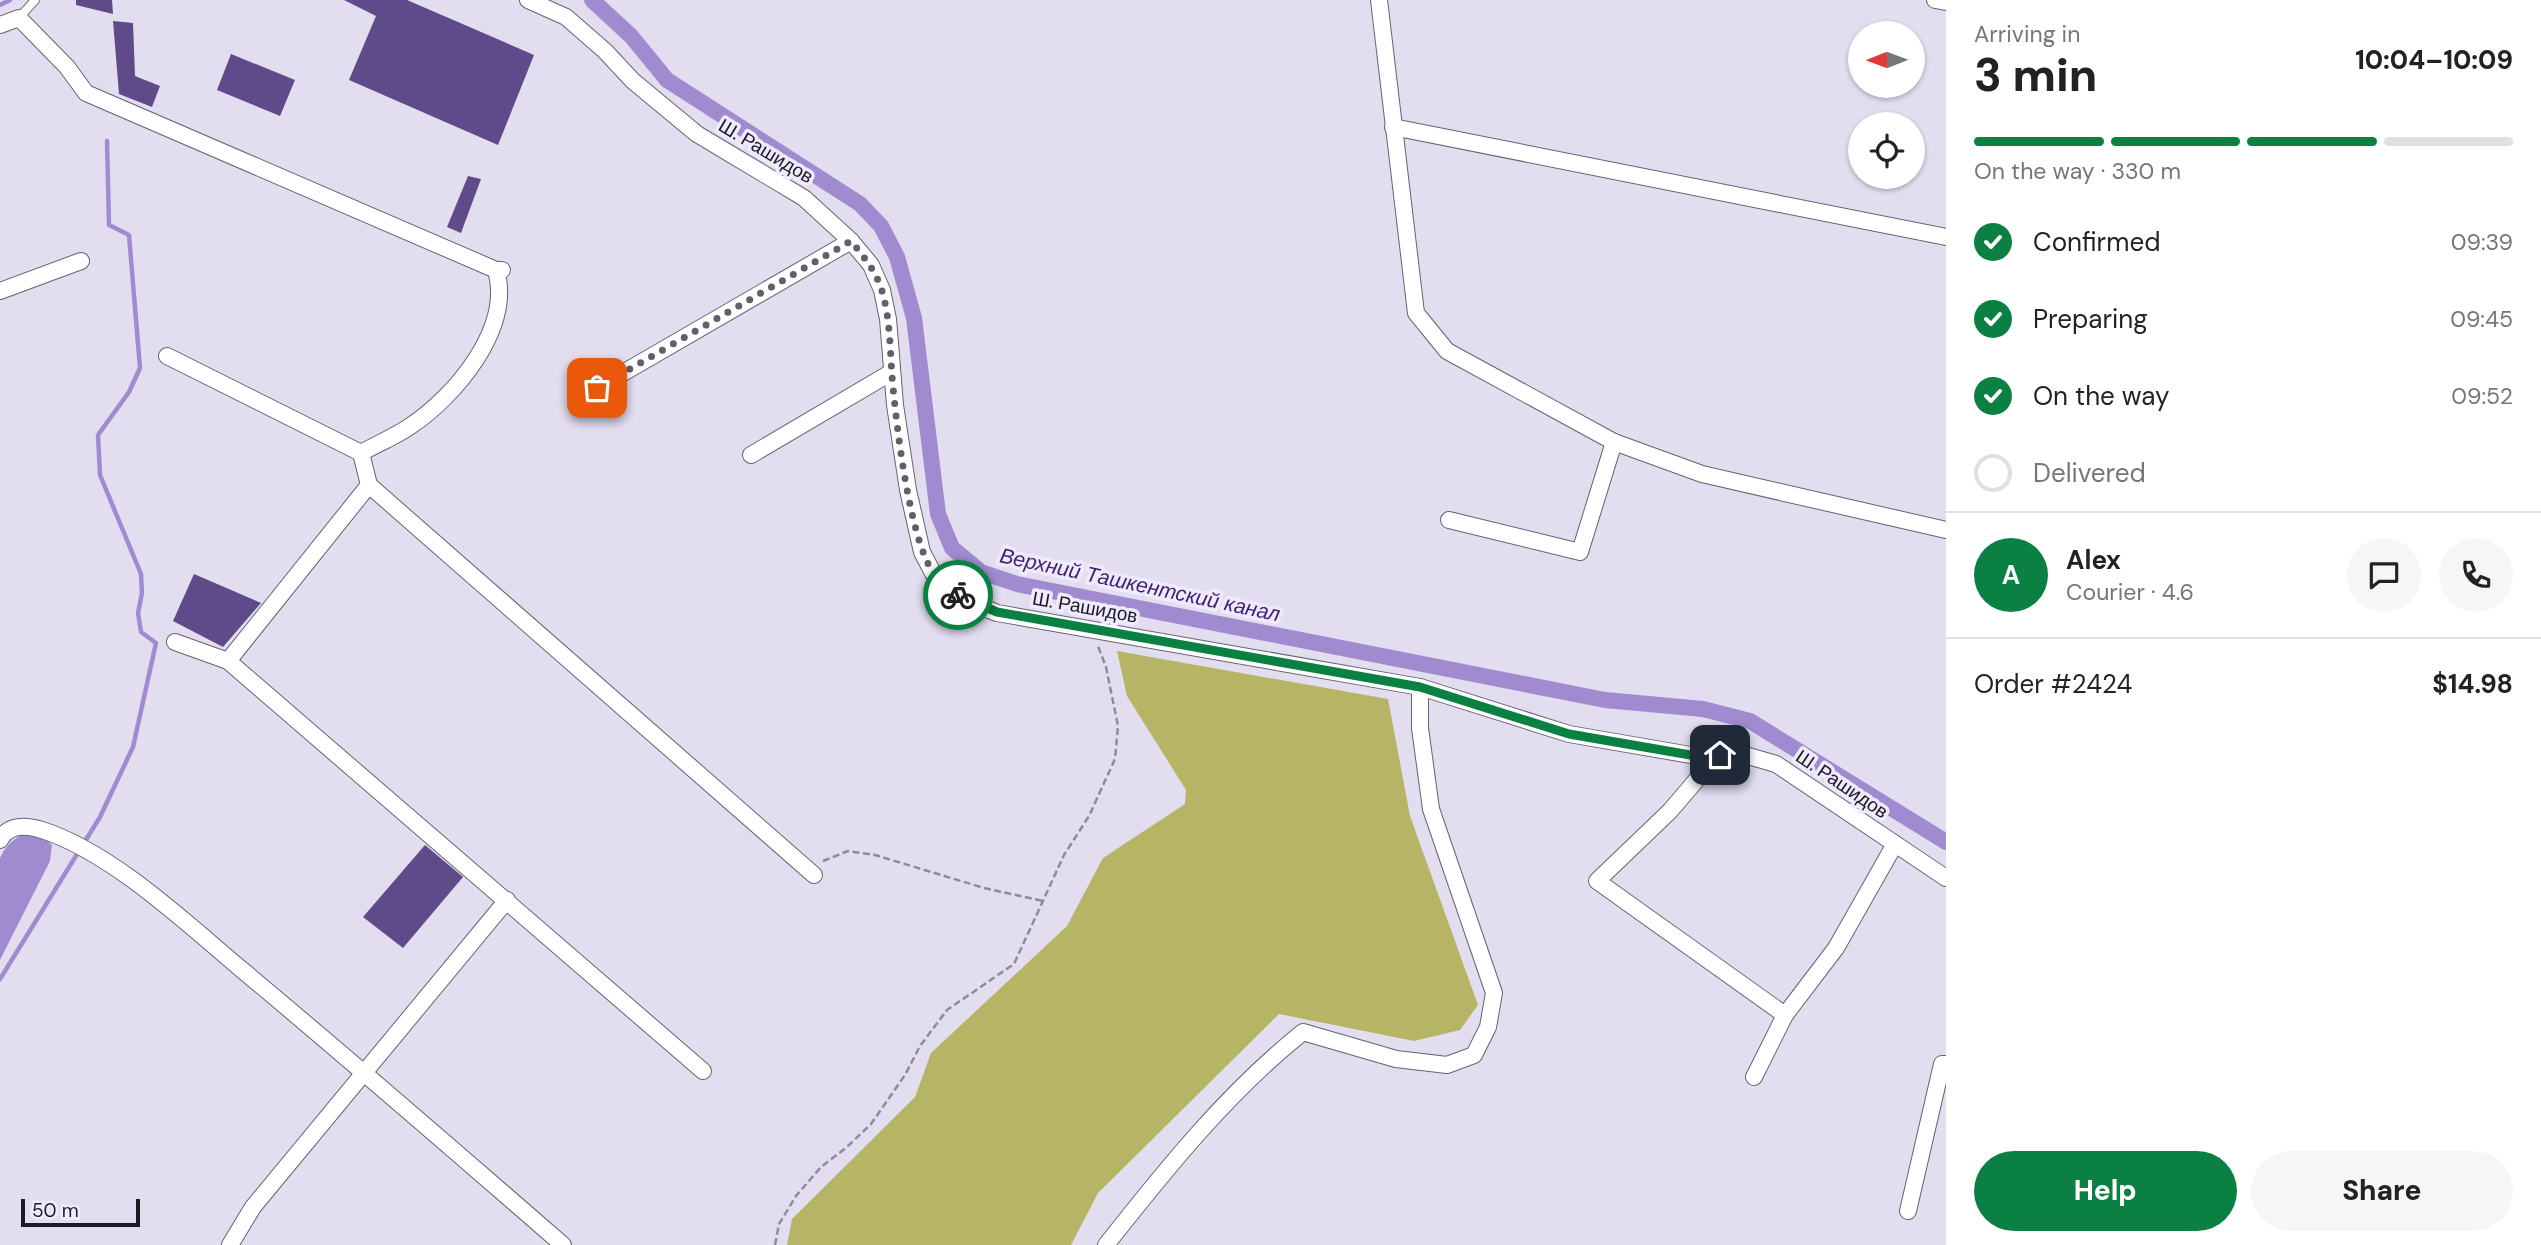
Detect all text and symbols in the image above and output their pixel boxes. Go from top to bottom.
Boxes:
text: Arriving in [1974,19,2080,49]
north arrow [1848,21,1925,98]
map controls [1848,21,1925,189]
text: 10:04–10:09 [2355,43,2513,77]
text: 3 min [1974,45,2097,105]
button: locate [1848,112,1925,189]
street label: Ш. Рашидов [714,113,818,189]
text: On the way · 330 m [1974,156,2181,186]
icon: check [1974,223,2012,261]
text: Confirmed [2033,225,2160,259]
text: 09:39 [2451,227,2513,257]
icon: check [1974,300,2012,338]
text: Preparing [2033,302,2148,336]
text: 09:45 [2450,304,2513,334]
pin [567,358,627,418]
icon: bag [578,369,616,407]
icon: check [1974,377,2012,415]
text: On the way [2033,379,2169,413]
text: 09:52 [2451,381,2513,411]
text: Delivered [2033,456,2146,490]
button: chat [2347,538,2421,612]
button: phone [2439,538,2513,612]
water label: Верхний Ташкентский канал [997,542,1283,628]
text: Alex [2066,543,2121,577]
text: A [2002,558,2020,592]
courier [923,560,993,630]
icon: bike [939,576,977,614]
text: Courier · 4.6 [2066,577,2194,607]
street label: Ш. Рашидов [1030,585,1140,629]
text: Order #2424 [1974,667,2132,701]
text: $14.98 [2432,667,2513,701]
pin [1690,725,1750,785]
icon: home [1701,736,1739,774]
street label: Ш. Рашидов [1791,744,1893,824]
button: Help [1974,1151,2237,1231]
button: Share [2251,1151,2513,1231]
scale bar [21,1196,140,1228]
text: 50 m [32,1198,79,1223]

